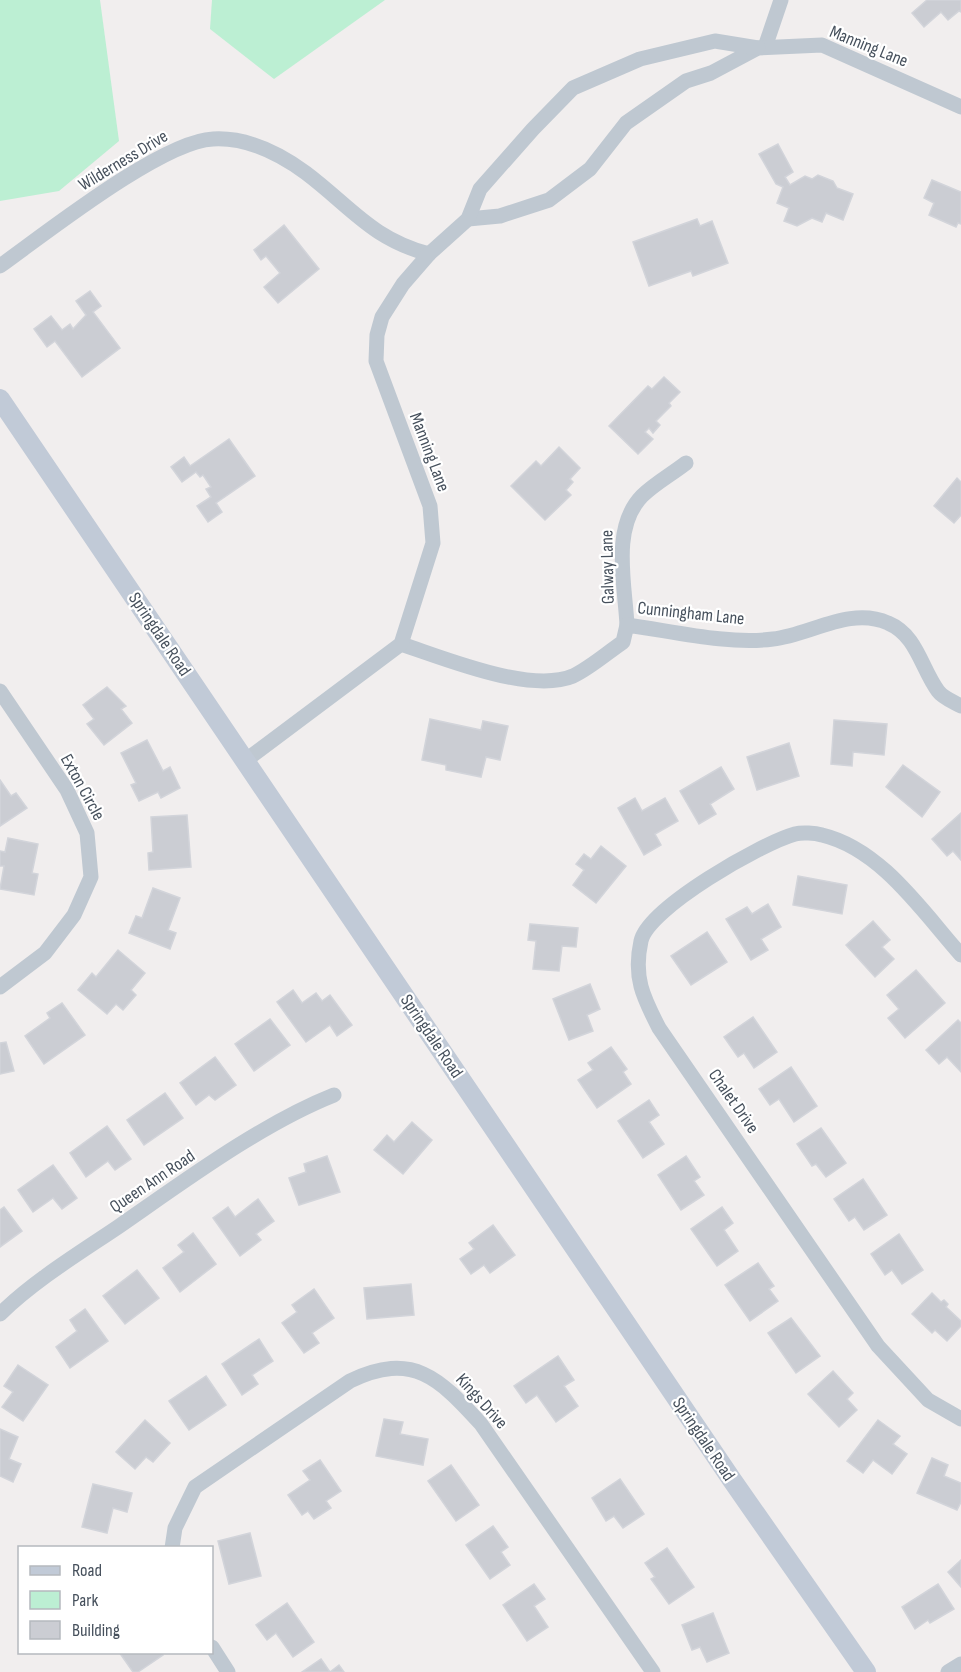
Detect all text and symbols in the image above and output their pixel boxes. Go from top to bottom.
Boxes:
street label: Manning Lane [827,21,911,72]
street label: Wilderness Drive [75,126,172,195]
street label: Manning Lane [405,410,454,495]
street label: Galway Lane [596,530,619,604]
street label: Springdale Road [124,588,195,680]
street label: Cunningham Lane [636,597,745,630]
street label: Exton Circle [56,751,109,824]
street label: Springdale Road [396,990,467,1082]
street label: Chalet Drive [704,1065,763,1137]
street label: Queen Ann Road [106,1145,199,1217]
street label: Kings Drive [451,1369,512,1433]
street label: Springdale Road [668,1393,739,1485]
legend [18,1546,213,1654]
text: Road [72,1560,102,1581]
text: Park [72,1590,98,1611]
text: Building [72,1620,120,1641]

